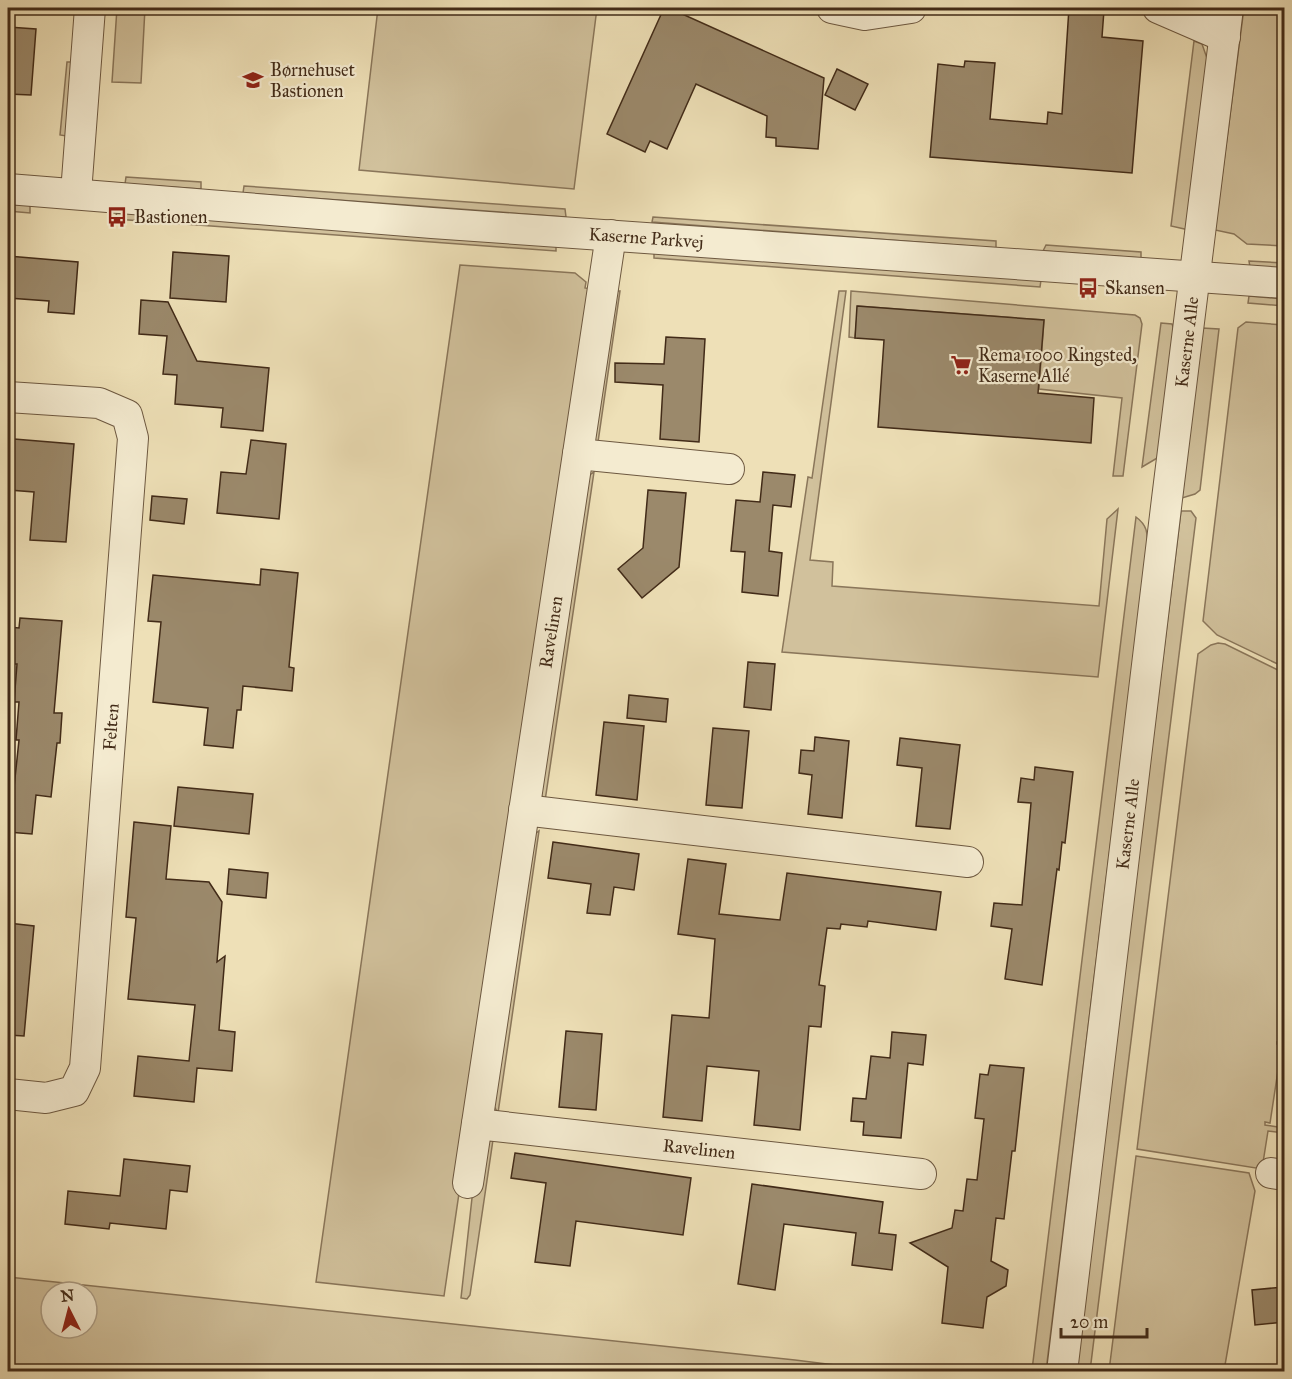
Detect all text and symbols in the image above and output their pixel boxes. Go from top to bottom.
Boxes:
place label: Børnehuset Bastionen [270,59,356,102]
school or university icon: Børnehuset Bastionen [241,68,265,92]
bus stop icon: Bastionen [105,205,129,229]
place label: Bastionen [134,206,208,228]
street label: Kaserne Parkvej [588,223,704,253]
bus stop icon: Skansen [1076,276,1100,300]
place label: Skansen [1105,277,1165,299]
street label: Kaserne Alle [1171,295,1203,389]
place label: Rema 1000 Ringsted, Kaserne Allé [978,344,1137,387]
supermarket icon: Rema 1000 Ringsted, Kaserne Allé [949,353,973,377]
street label: Ravelinen [534,594,568,670]
street label: Felten [98,702,124,751]
street label: Kaserne Alle [1112,777,1144,871]
street label: Ravelinen [662,1134,737,1164]
north arrow [39,1280,99,1340]
text: N [60,1285,76,1306]
scale bar [1061,1301,1146,1339]
text: 20 m [1070,1311,1108,1333]

